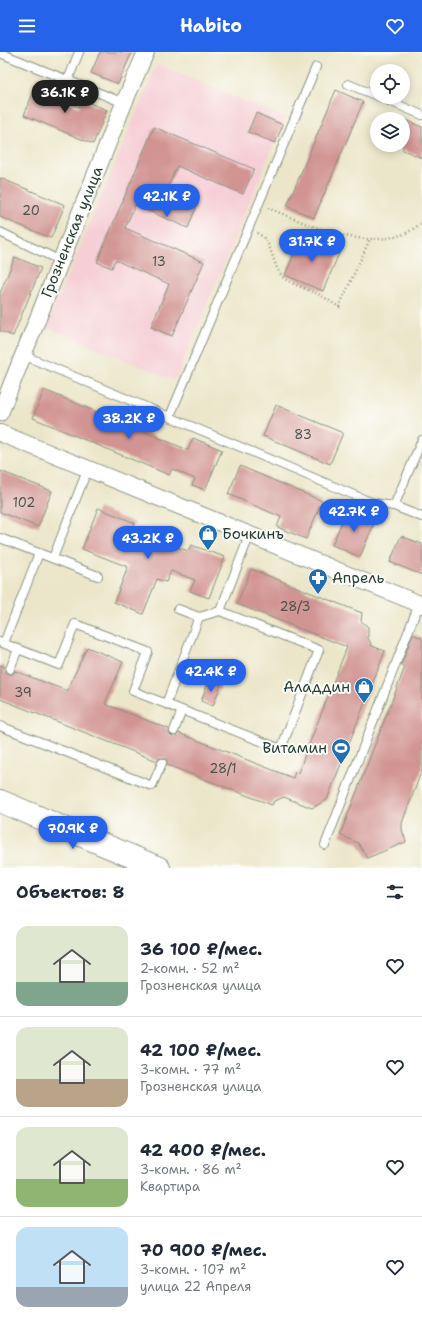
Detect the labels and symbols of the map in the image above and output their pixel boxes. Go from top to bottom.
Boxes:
pin: 36.1K ₽ [28,80,102,114]
street label: Грозненская улица [36,163,108,301]
pin: 42.1K ₽ [130,184,204,218]
house number: 20 [22,202,40,219]
pin: 31.7K ₽ [275,229,349,263]
house number: 13 [152,253,166,270]
pin: 38.2K ₽ [92,406,166,440]
house number: 83 [294,426,312,443]
house number: 102 [13,494,35,511]
pin: 42.7K ₽ [317,499,391,533]
shop icon: Бочкинъ [197,523,219,551]
place label: Бочкинъ [222,524,284,544]
pin: 43.2K ₽ [111,526,185,560]
pharmacy icon: Апрель [307,567,329,595]
place label: Апрель [332,568,385,588]
house number: 28/3 [279,598,311,615]
pin: 42.4K ₽ [174,659,248,693]
shop icon: Аладдин [353,676,375,704]
place label: Аладдин [283,677,350,697]
house number: 39 [14,684,32,701]
sports icon: Витамин [330,737,352,765]
place label: Витамин [262,738,327,758]
house number: 28/1 [209,760,237,777]
pin: 70.9K ₽ [36,816,110,850]

